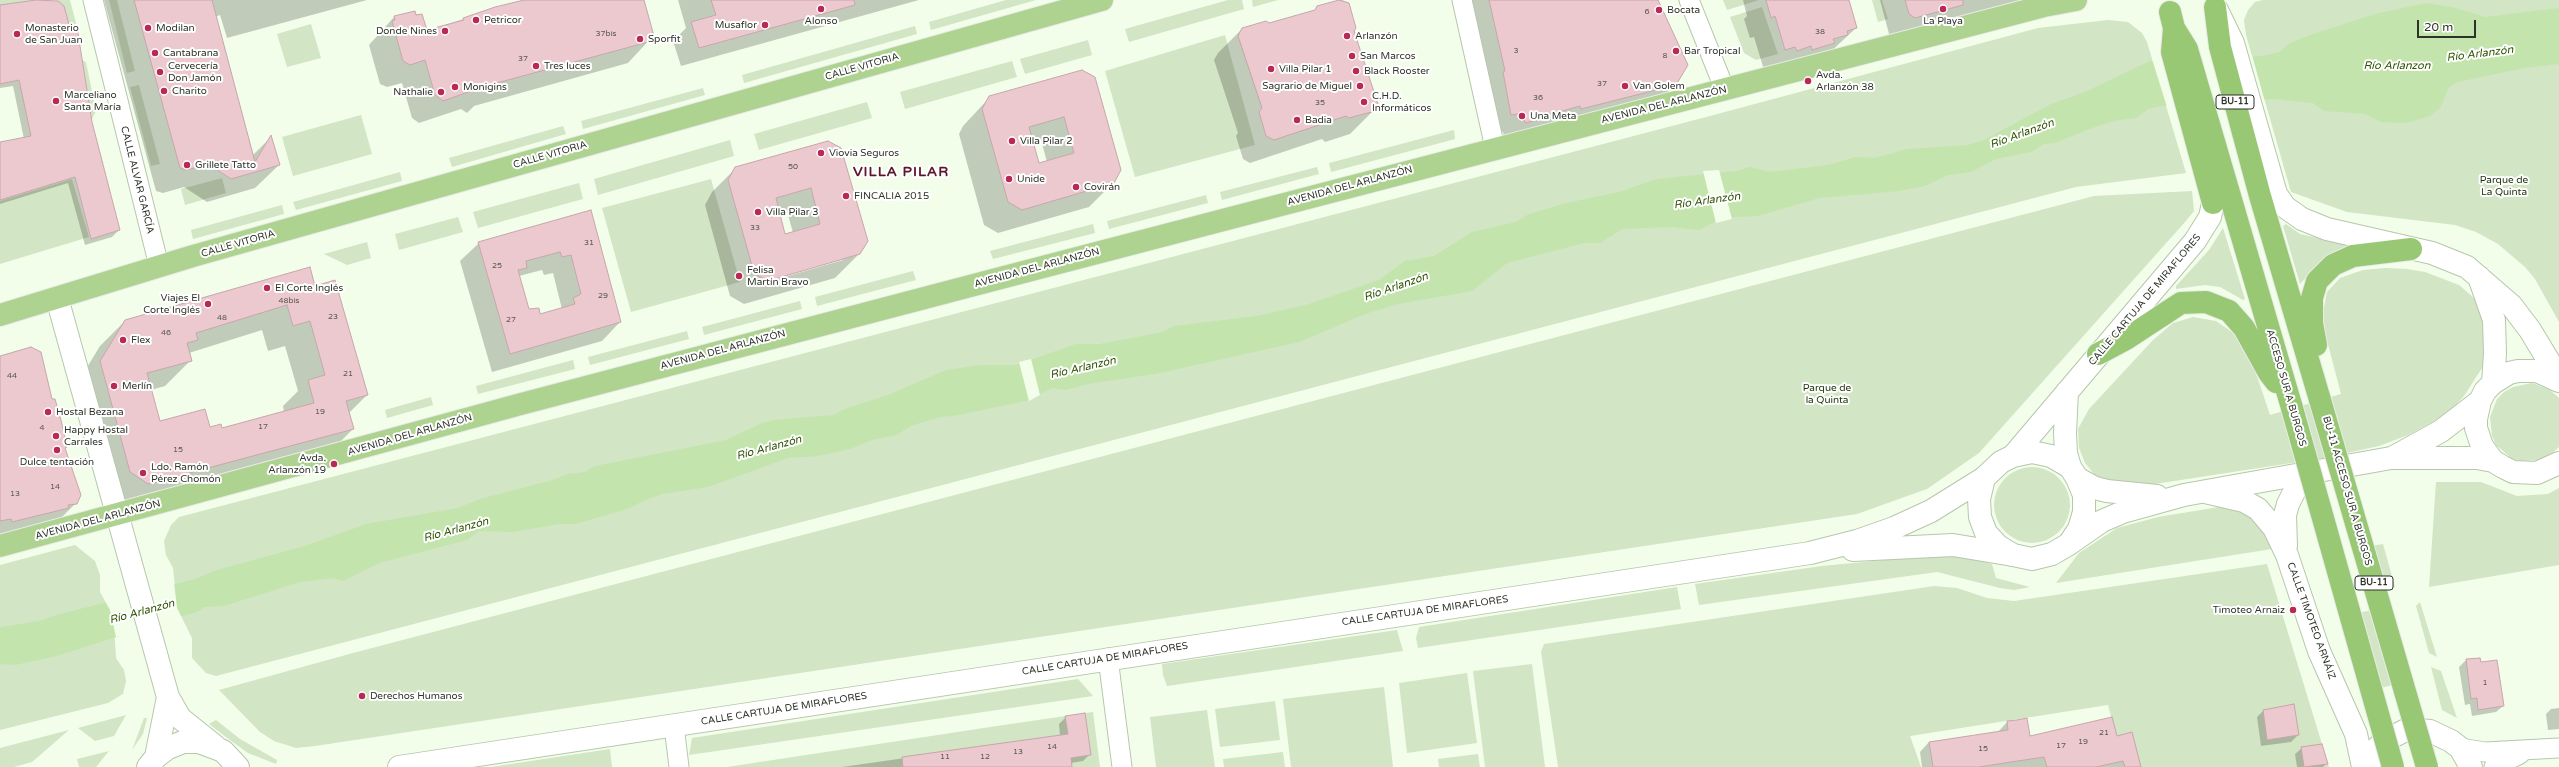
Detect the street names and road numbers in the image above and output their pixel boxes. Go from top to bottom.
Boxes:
street label: CALLE VITORIA [824,51,900,83]
street label: AVENIDA DEL ARLANZÓN [1600,84,1728,126]
road number: BU-11 [2216,95,2254,109]
street label: CALLE ALVAR GARCÍA [118,125,156,235]
street label: CALLE VITORIA [512,139,588,171]
street label: AVENIDA DEL ARLANZÓN [1286,164,1414,208]
street label: CALLE VITORIA [200,228,276,260]
street label: CALLE CARTUJA DE MIRAFLORES [2086,232,2204,368]
street label: AVENIDA DEL ARLANZÓN [973,246,1101,290]
street label: AVENIDA DEL ARLANZÓN [659,328,787,372]
street label: ACCESO SUR A BURGOS [2264,328,2308,448]
street label: AVENIDA DEL ARLANZÓN [346,411,474,459]
street label: BU-11 ACCESO SUR A BURGOS [2320,415,2374,567]
street label: AVENIDA DEL ARLANZÓN [34,498,162,542]
street label: CALLE TIMOTEO ARNÁIZ [2284,561,2338,681]
road number: BU-11 [2355,576,2393,590]
street label: CALLE CARTUJA DE MIRAFLORES [1341,593,1509,629]
street label: CALLE CARTUJA DE MIRAFLORES [1021,640,1189,678]
street label: CALLE CARTUJA DE MIRAFLORES [700,690,868,728]

